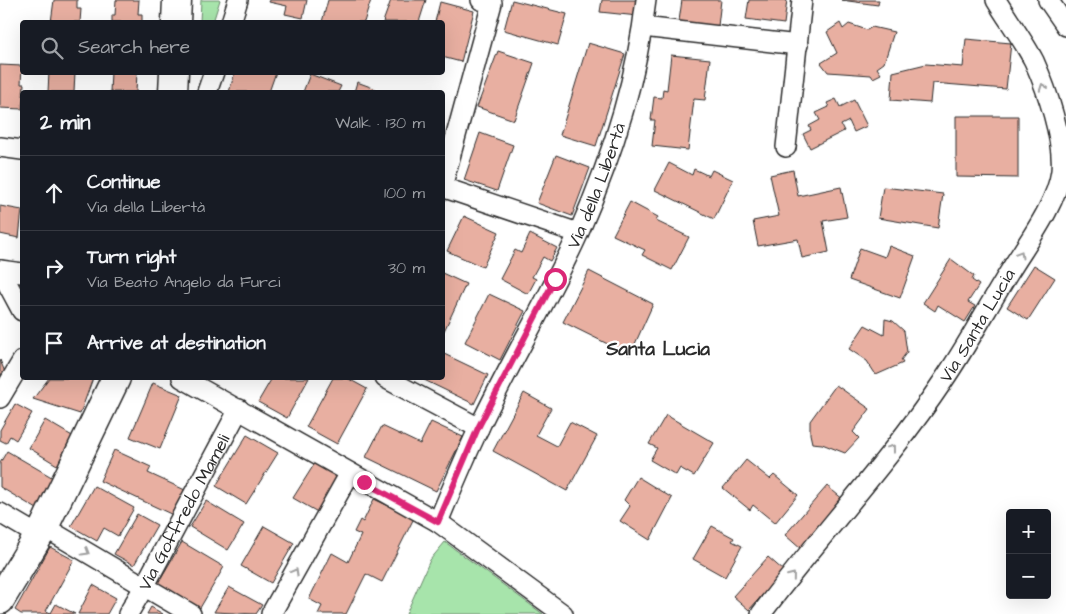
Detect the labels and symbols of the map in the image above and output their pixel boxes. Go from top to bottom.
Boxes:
one-way arrow [1039,83,1049,91]
street label: Via della Libertà [561,120,631,253]
one-way arrow [1014,251,1024,260]
street label: Via Santa Lucia [933,264,1021,387]
route start [544,268,567,291]
district label: Santa Lucia [605,336,710,363]
street label: Via Goffredo Mameli [132,429,236,595]
one-way arrow [887,445,895,454]
route end [353,471,376,494]
one-way arrow [80,546,89,556]
one-way arrow [288,568,298,577]
one-way arrow [786,573,794,582]

